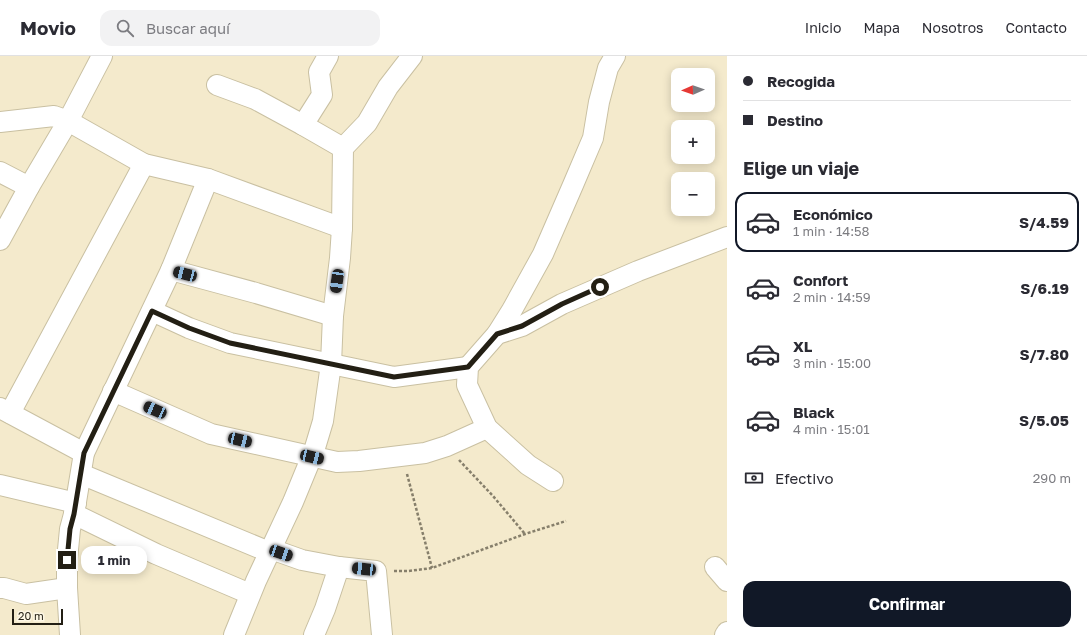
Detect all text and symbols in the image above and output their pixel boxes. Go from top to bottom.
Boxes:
search box [100,10,380,46]
text: Movio [20,16,76,39]
icon: search [114,17,136,39]
text: Buscar aquí [146,19,230,37]
text: Inicio [805,19,841,36]
text: Mapa [863,19,900,36]
text: Nosotros [922,19,983,36]
text: Contacto [1005,19,1067,36]
north arrow [671,68,715,112]
map controls [671,68,715,216]
text: Recogida [767,72,835,90]
text: Destino [767,111,823,129]
button: + [671,120,715,164]
text: Elige un viaje [743,157,859,179]
button: − [671,172,715,216]
icon: car [745,204,781,240]
text: Económico [793,205,873,223]
text: S/4.59 [1019,213,1069,231]
text: 1 min · 14:58 [793,223,870,239]
car [172,265,198,283]
car [329,268,345,294]
icon: car [745,270,781,306]
text: Confort [793,271,848,289]
route start [591,278,609,296]
text: S/6.19 [1020,279,1069,297]
text: 2 min · 14:59 [793,289,871,305]
icon: car [745,336,781,372]
text: XL [793,337,812,355]
text: S/7.80 [1019,345,1069,363]
text: 3 min · 15:00 [793,355,871,371]
car [142,400,168,420]
icon: car [745,402,781,438]
text: Black [793,403,835,421]
text: S/5.05 [1019,411,1069,429]
text: 4 min · 15:01 [793,421,870,437]
car [227,431,253,449]
car [299,448,325,466]
icon: cash [743,467,765,489]
text: Efectivo [775,469,833,487]
text: 290 m [1033,470,1071,486]
car [268,543,294,563]
callout: 1 min [81,546,147,574]
route end [58,551,76,569]
text: 1 min [98,552,130,568]
car [351,562,377,576]
button: Confirmar [743,581,1071,627]
scale bar [12,607,63,626]
text: 20 m [18,609,44,622]

